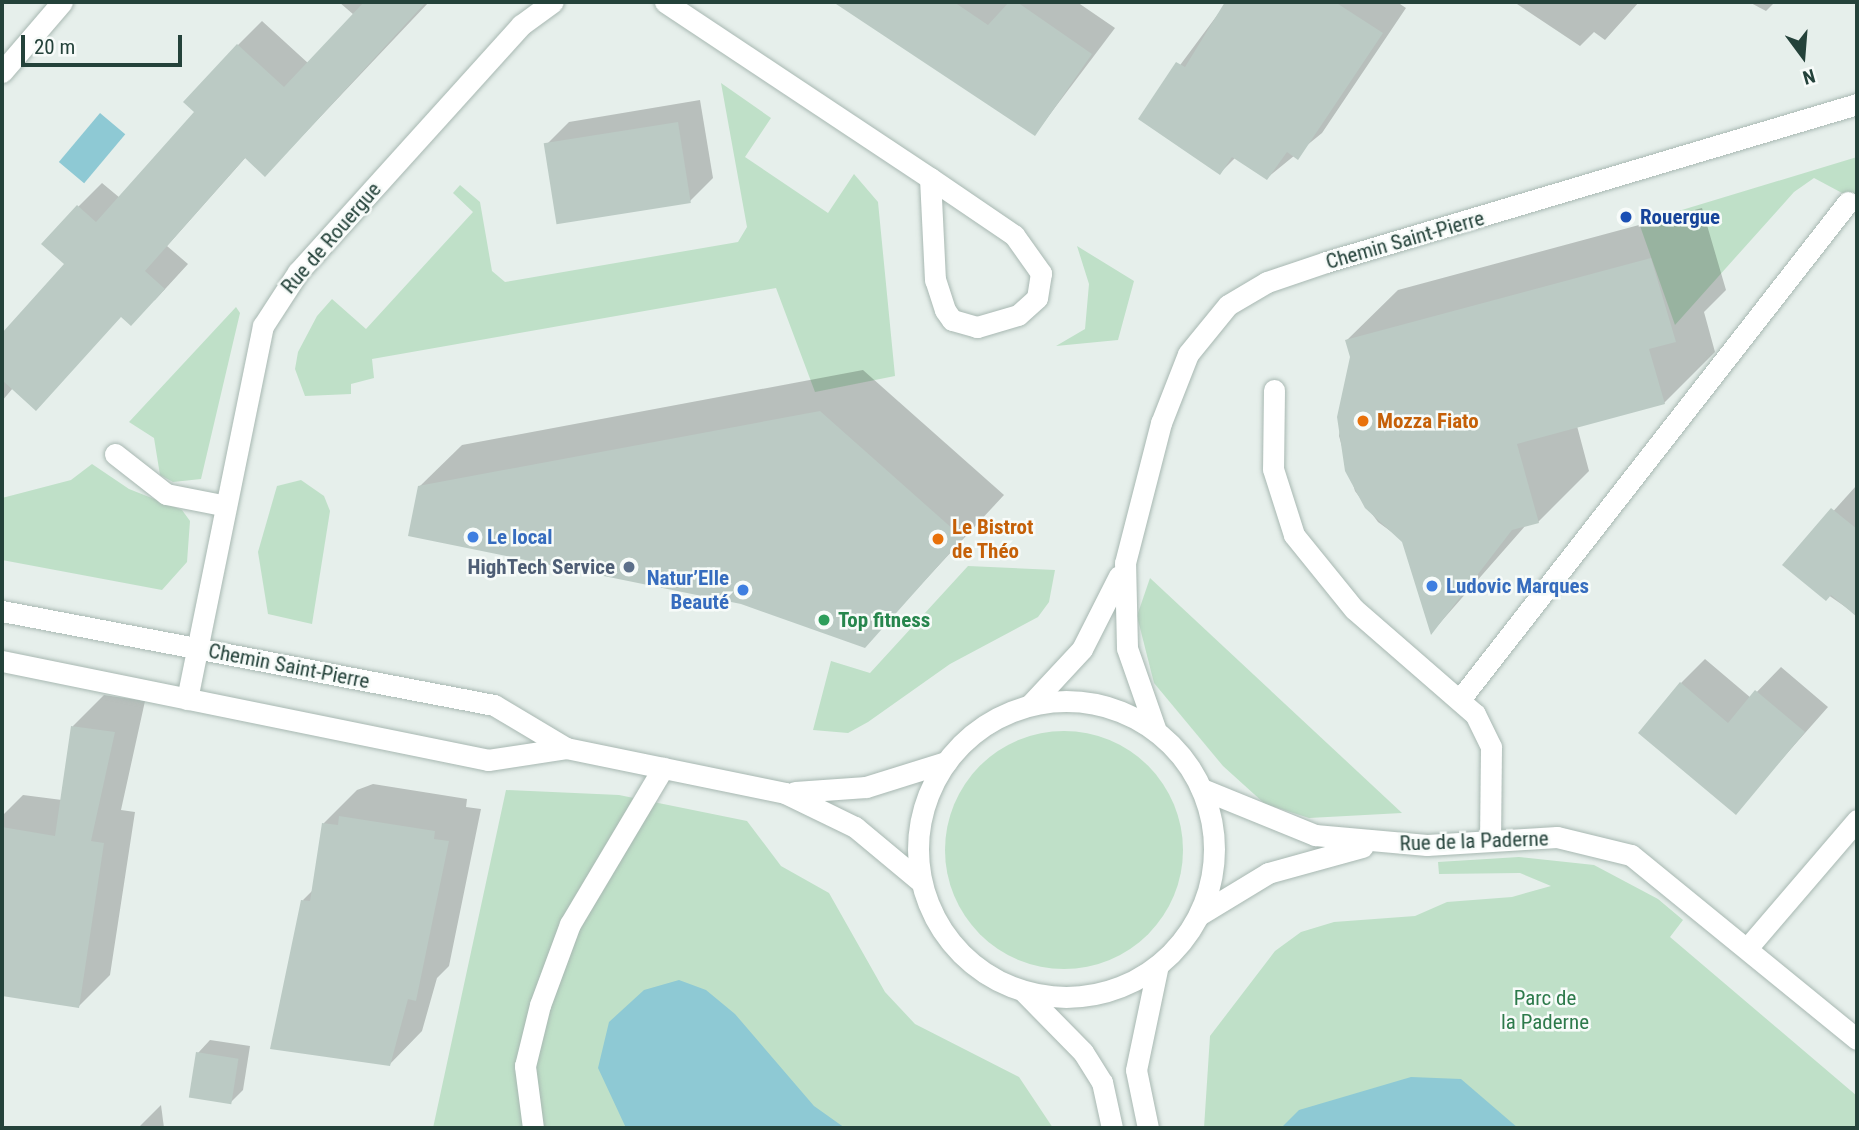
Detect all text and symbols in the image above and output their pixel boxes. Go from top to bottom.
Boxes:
scale bar [24,21,186,65]
north arrow [1768,21,1838,91]
text: 20 m [34,35,75,59]
text: N [1800,64,1818,89]
street label: Rue de Rouergue [276,177,386,299]
place label: Rouergue [1640,204,1720,230]
street label: Chemin Saint-Pierre [1323,205,1487,275]
marker: Rouergue [1618,209,1634,225]
place label: Mozza Fiato [1377,408,1479,434]
marker: Mozza Fiato [1355,413,1371,429]
place label: Le Bistrot de Théo [952,514,1033,564]
place label: Le local [487,524,553,550]
marker: Le local [465,529,481,545]
marker: Le Bistrot de Théo [930,531,946,547]
place label: HighTech Service [468,554,615,580]
marker: HighTech Service [621,559,637,575]
place label: Natur’Elle Beauté [647,565,729,615]
place label: Ludovic Marques [1446,573,1589,599]
marker: Ludovic Marques [1424,578,1440,594]
marker: Natur’Elle Beauté [735,582,751,598]
place label: Top fitness [838,607,930,633]
marker: Top fitness [816,612,832,628]
street label: Chemin Saint-Pierre [206,638,372,694]
street label: Rue de la Paderne [1399,826,1549,856]
park label: Parc de la Paderne [1501,985,1589,1035]

